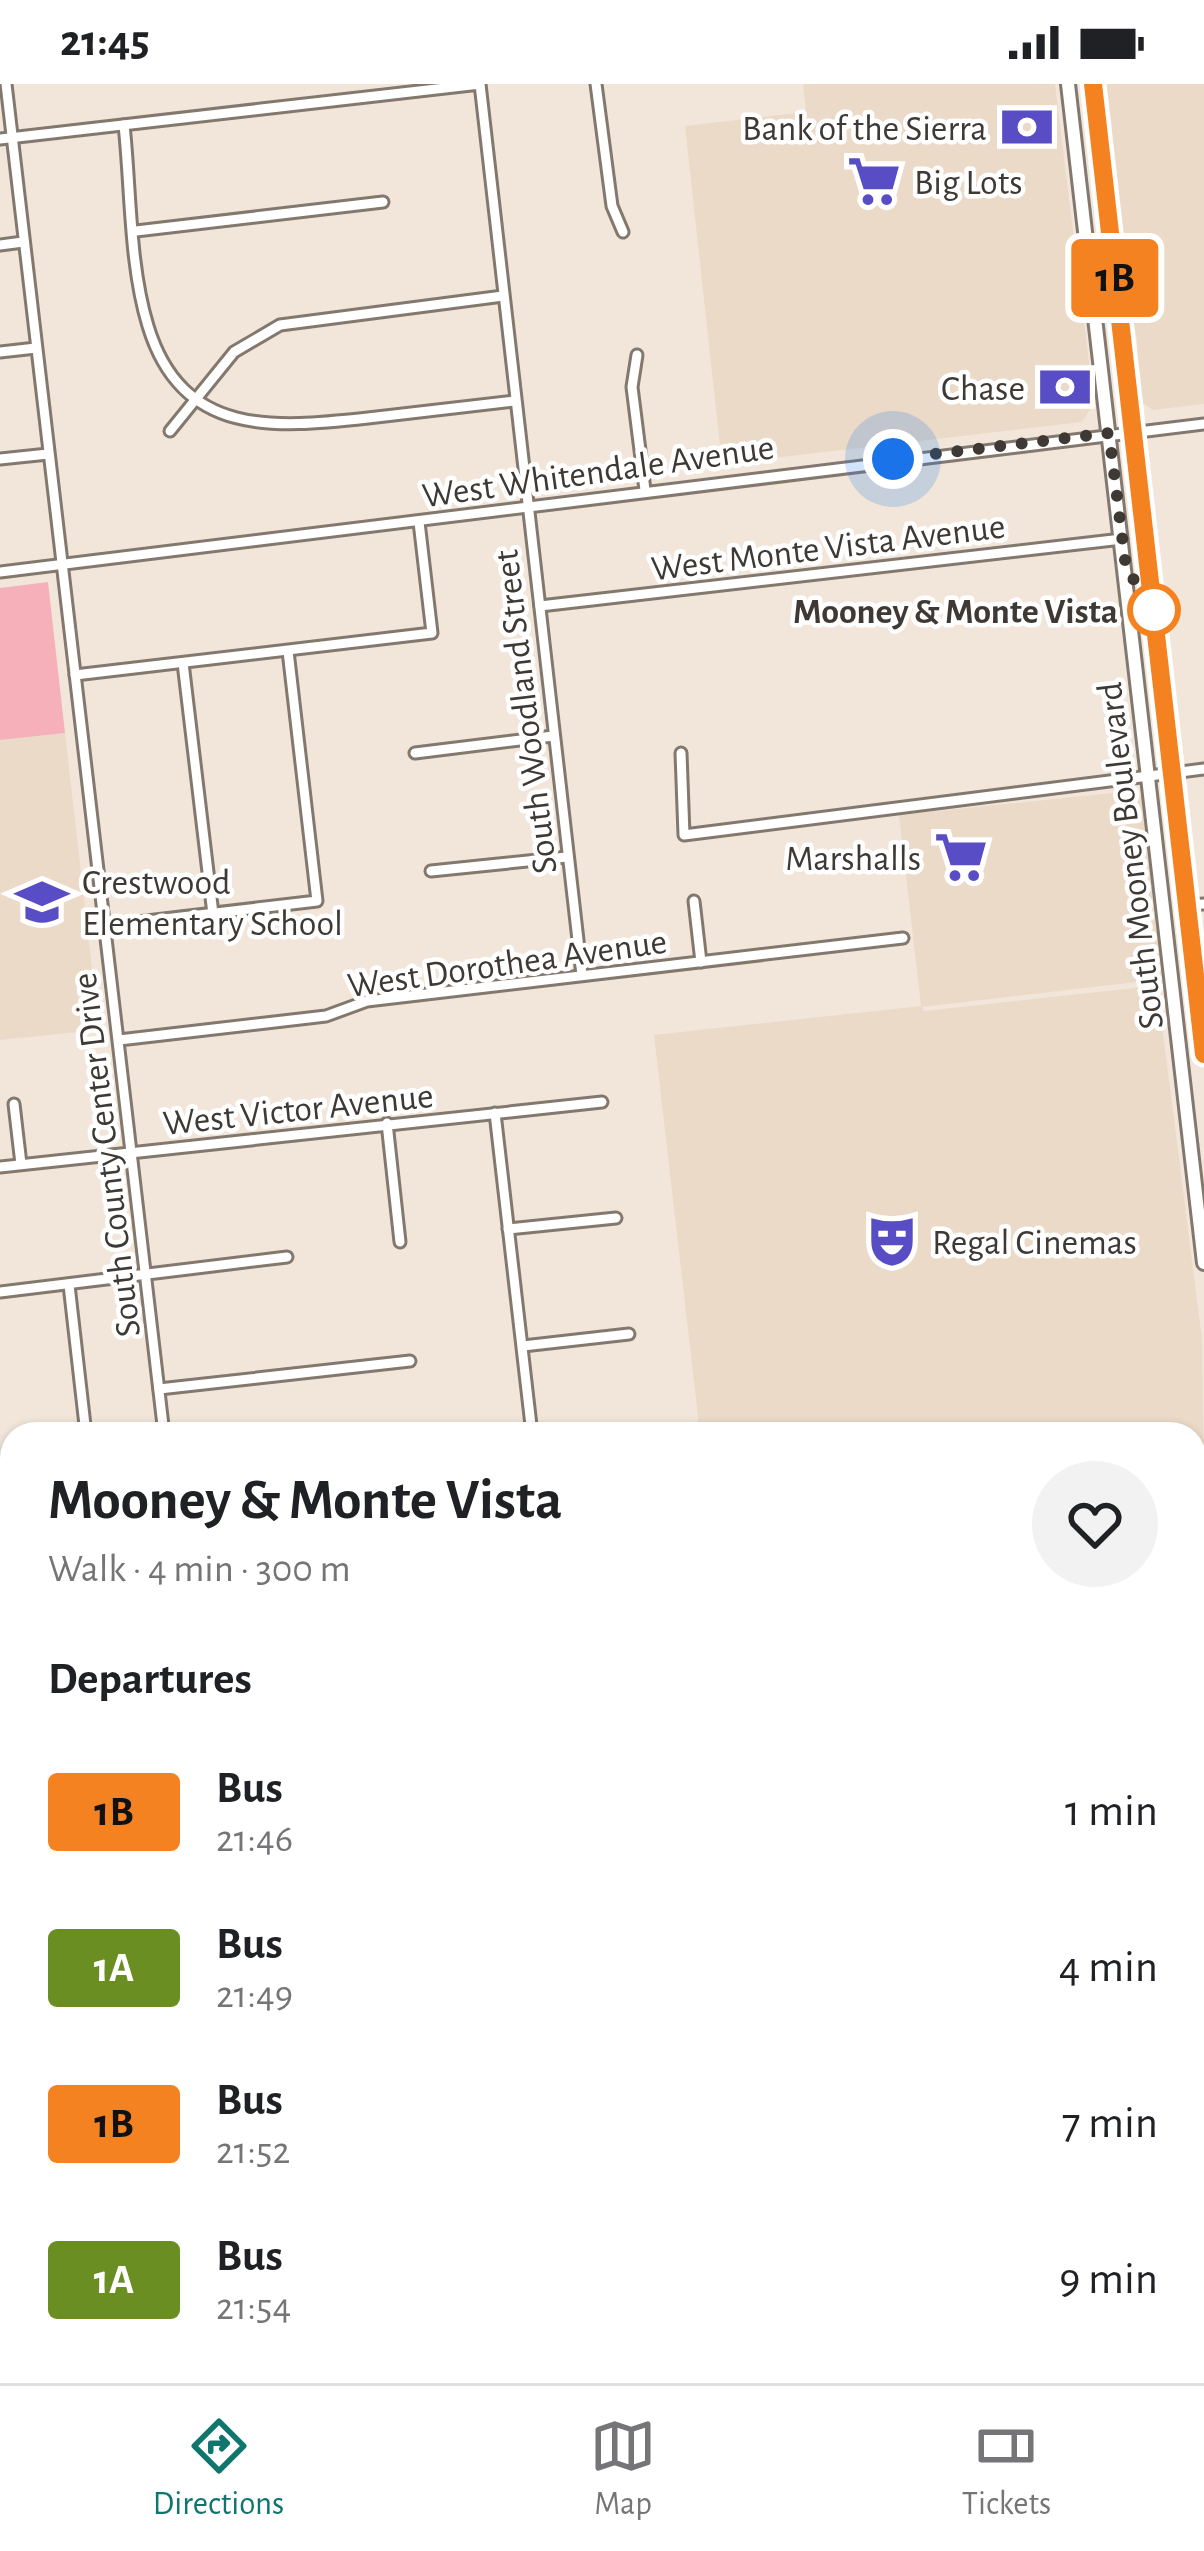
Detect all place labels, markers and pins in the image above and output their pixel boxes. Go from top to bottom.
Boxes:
bank icon: Bank of the Sierra [998,98,1056,156]
place label: Bank of the Sierra [742,111,987,147]
supermarket icon: Big Lots [845,152,903,210]
place label: Big Lots [914,165,1022,201]
bank icon: Chase [1036,358,1094,416]
place label: Chase [941,371,1025,407]
marker: Mooney & Monte Vista [1129,585,1179,635]
place label: Mooney & Monte Vista [793,594,1118,630]
supermarket icon: Marshalls [932,828,990,886]
place label: Marshalls [785,841,921,877]
place label: Crestwood Elementary School [82,865,343,942]
school or university icon: Crestwood Elementary School [13,873,71,931]
theatre icon: Regal Cinemas [863,1212,921,1270]
place label: Regal Cinemas [932,1225,1137,1261]

